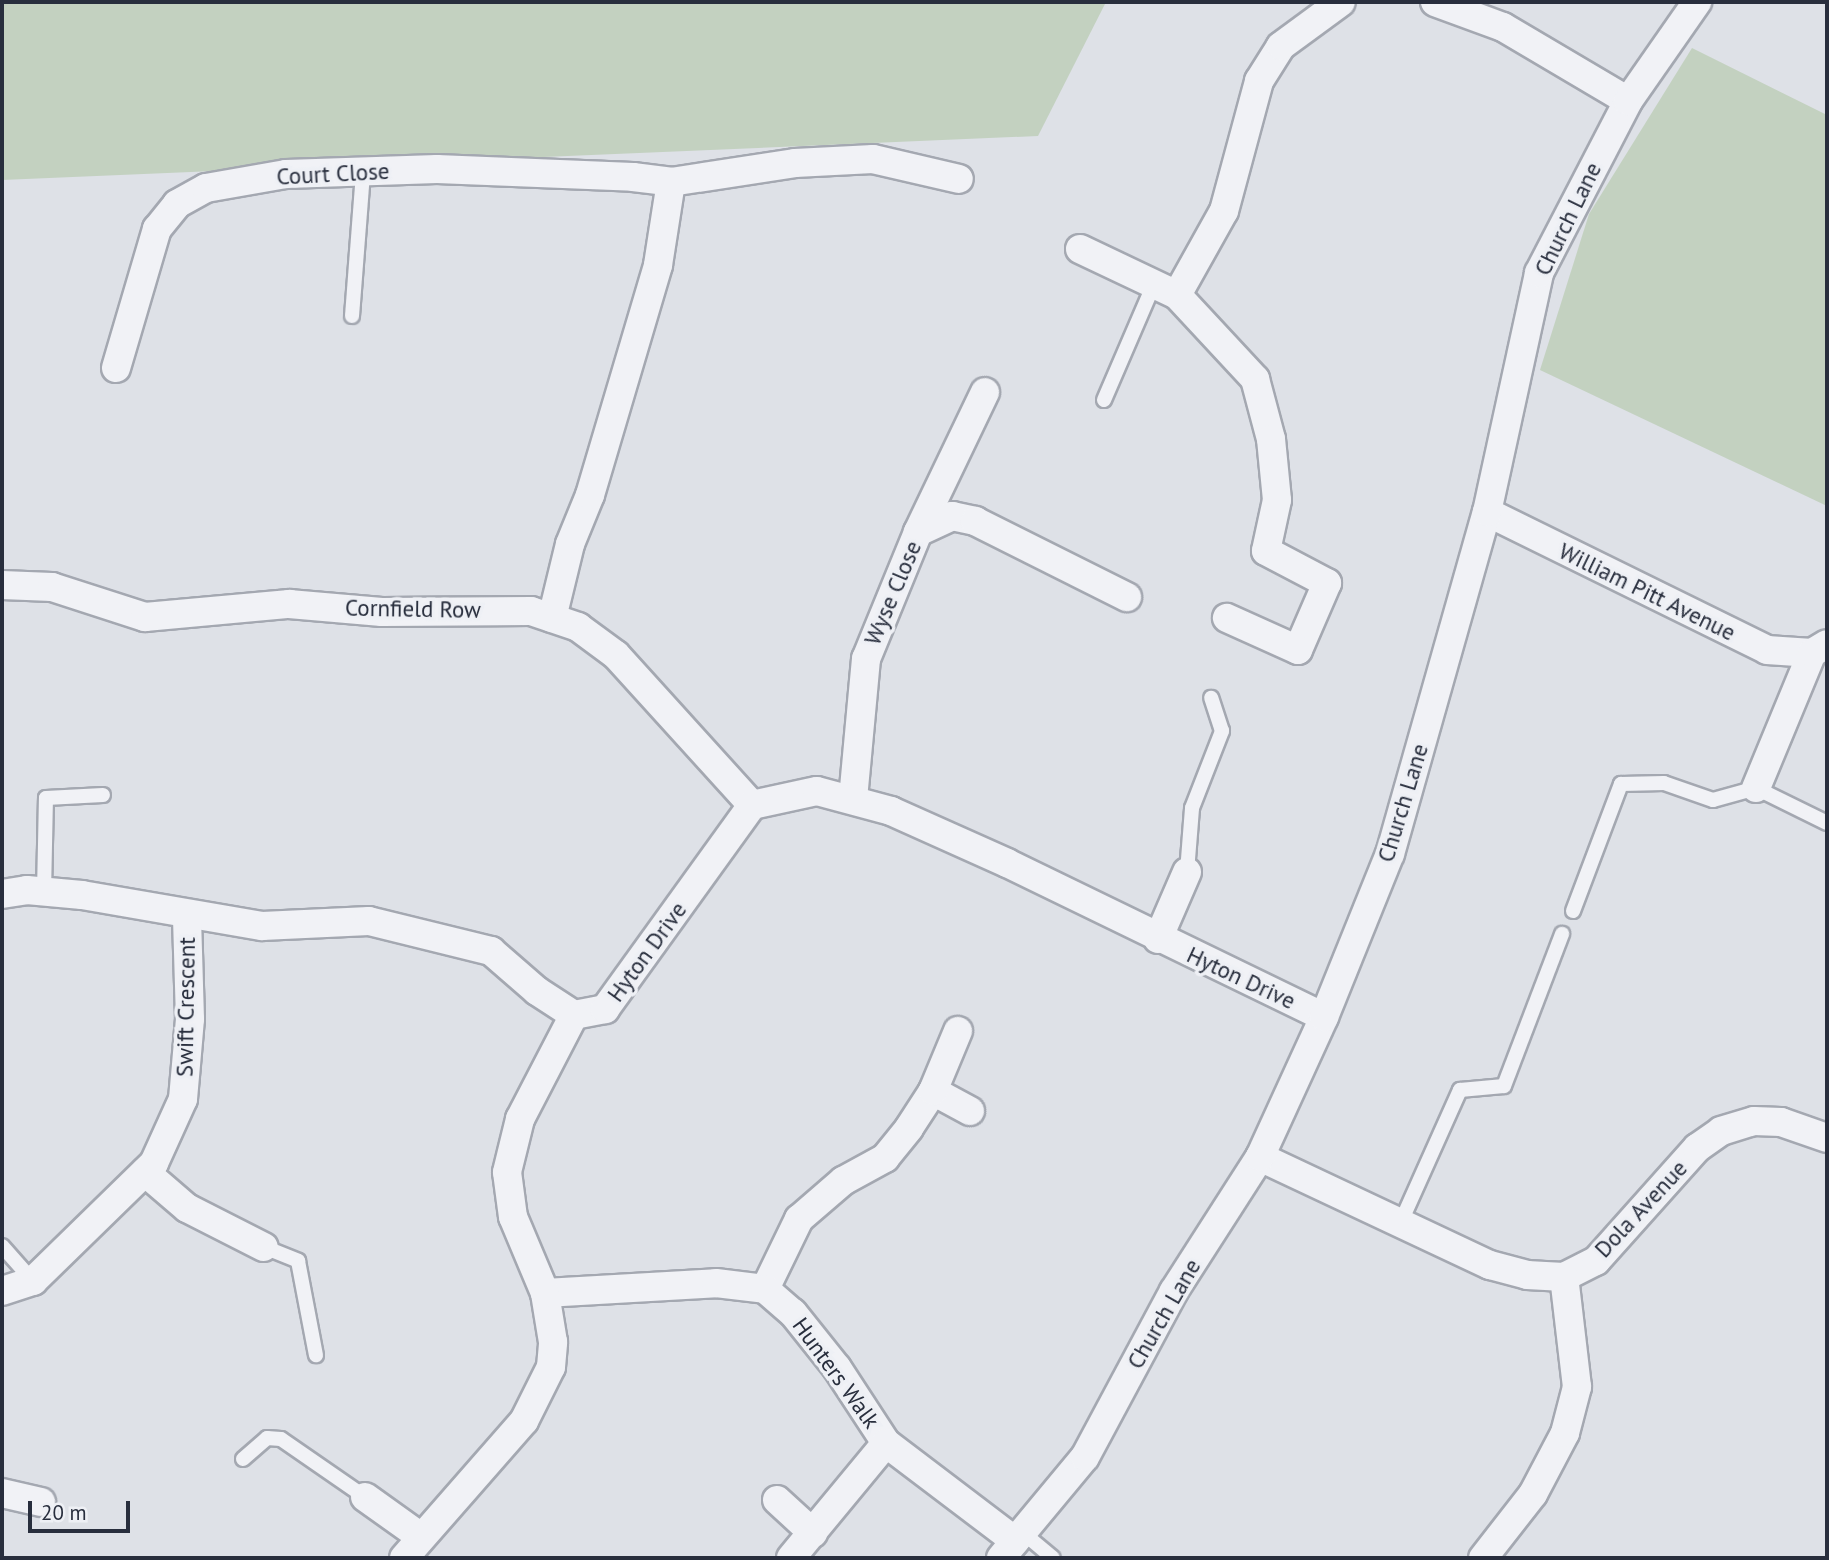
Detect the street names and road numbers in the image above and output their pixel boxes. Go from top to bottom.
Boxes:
street label: Court Close [276,157,390,191]
street label: Church Lane [1529,158,1607,280]
street label: Wyse Close [859,537,927,649]
street label: William Pitt Avenue [1554,537,1740,647]
street label: Cornfield Row [345,594,481,624]
street label: Church Lane [1372,741,1434,865]
street label: Hyton Drive [602,897,692,1007]
street label: Swift Crescent [171,937,201,1077]
street label: Hyton Drive [1182,941,1300,1015]
street label: Dola Avenue [1589,1154,1693,1264]
street label: Church Lane [1122,1254,1206,1374]
street label: Hunters Walk [786,1312,886,1434]

